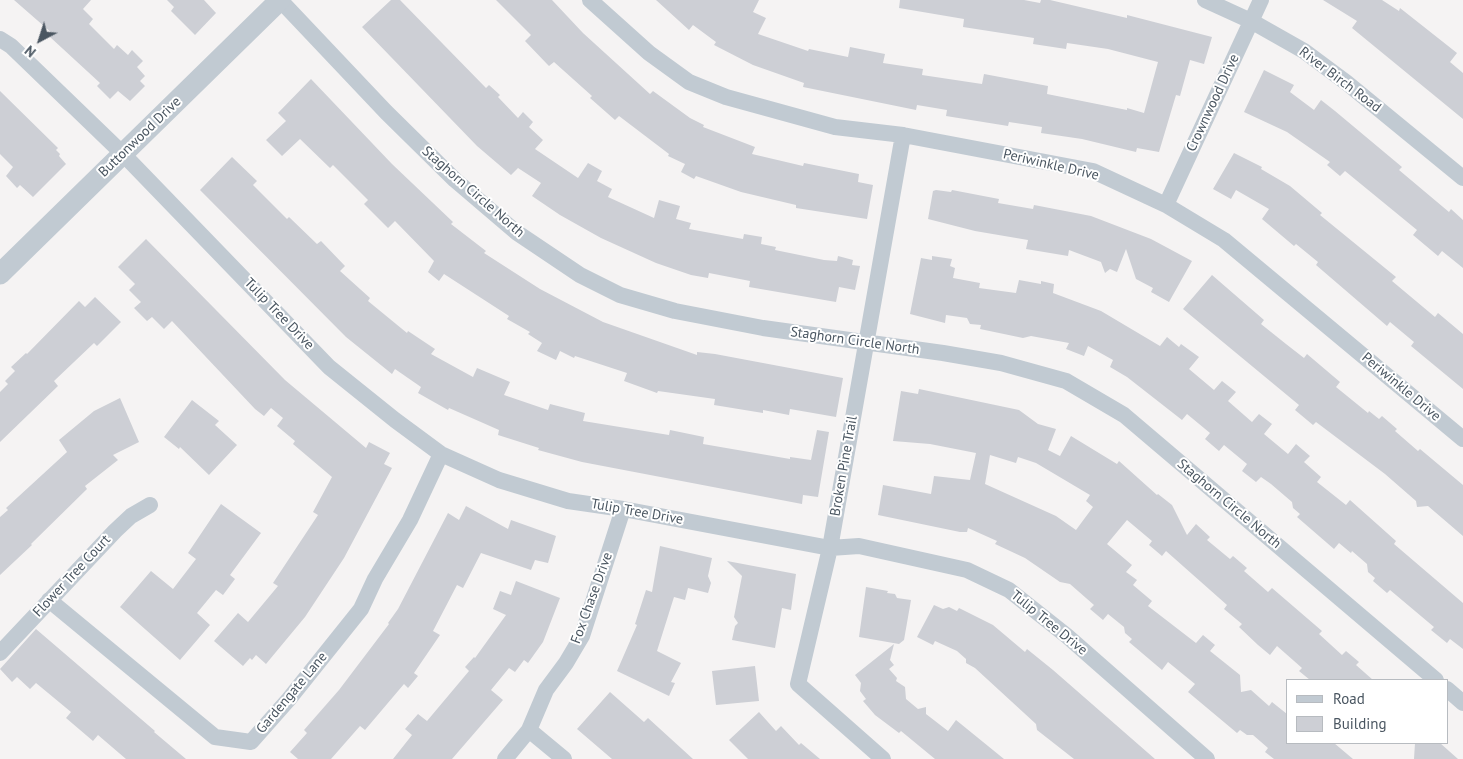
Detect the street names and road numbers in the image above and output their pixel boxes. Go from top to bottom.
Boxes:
street label: River Birch Road [1296,44,1384,116]
street label: Crownwood Drive [1183,52,1243,154]
street label: Buttonwood Drive [95,93,185,181]
street label: Staghorn Circle North [418,143,528,241]
street label: Periwinkle Drive [1002,146,1100,184]
street label: Tulip Tree Drive [241,275,317,353]
street label: Staghorn Circle North [789,324,921,358]
street label: Periwinkle Drive [1358,349,1444,425]
street label: Broken Pine Trail [827,415,861,517]
street label: Staghorn Circle North [1174,456,1284,552]
street label: Tulip Tree Drive [590,496,684,528]
street label: Flower Tree Court [30,532,114,620]
street label: Fox Chase Drive [568,550,616,646]
street label: Tulip Tree Drive [1007,587,1091,659]
street label: Gardengate Lane [253,649,331,737]

